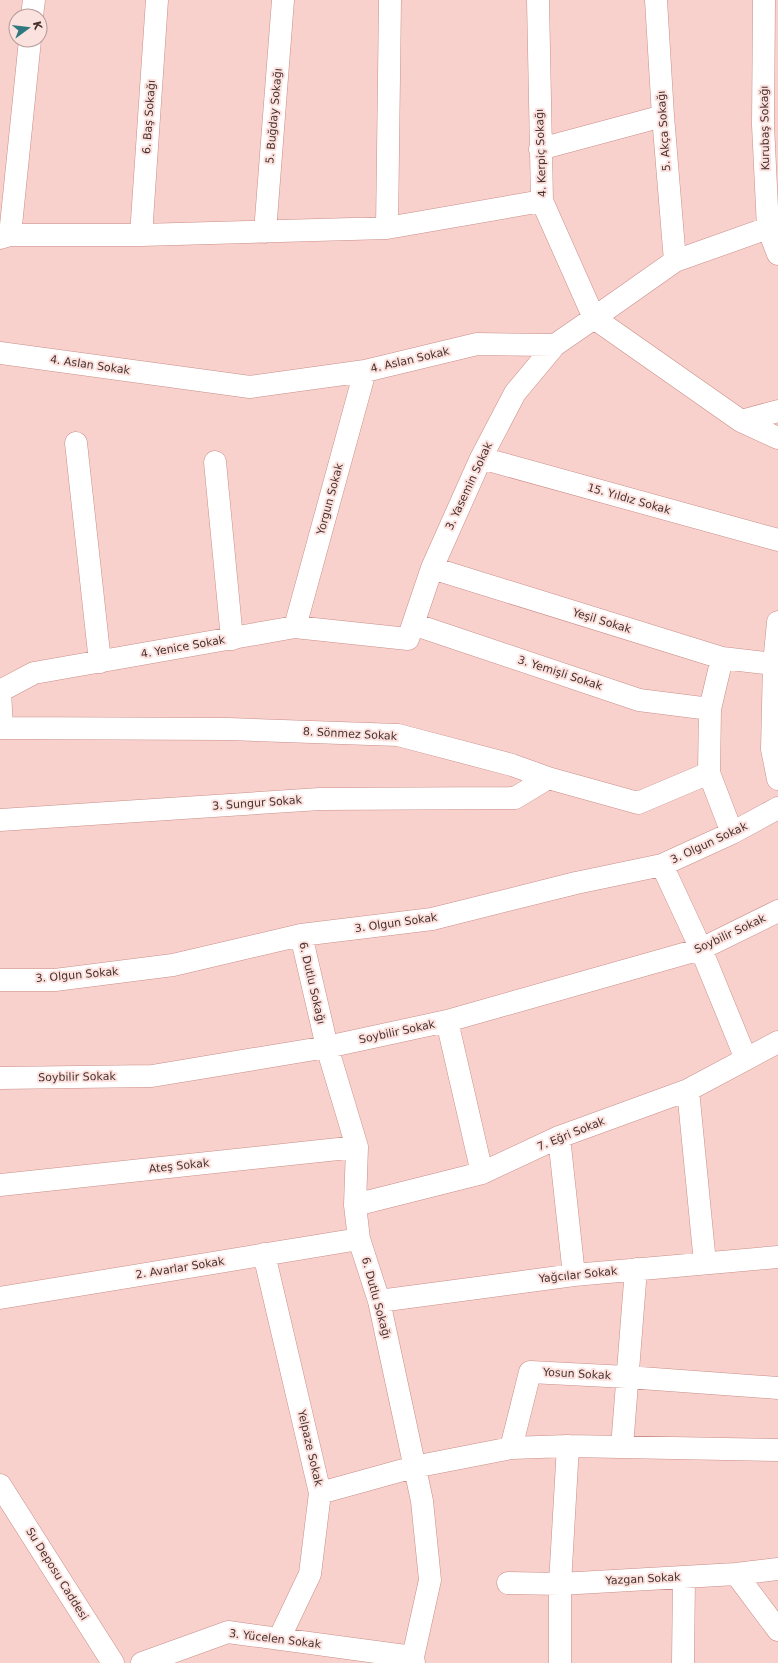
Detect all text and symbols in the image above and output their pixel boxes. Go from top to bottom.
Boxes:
north arrow [8,8,48,48]
text: K [30,20,45,32]
street label: 5. Buğday Sokağı [263,68,285,164]
street label: 6. Baş Sokağı [140,80,158,154]
street label: Kurubaş Sokağı [758,86,772,170]
street label: 5. Akça Sokağı [655,90,673,172]
street label: 4. Kerpiç Sokağı [533,109,549,197]
street label: 4. Aslan Sokak [369,344,451,375]
street label: 4. Aslan Sokak [49,353,131,377]
street label: 3. Yasemin Sokak [443,439,495,532]
street label: Yorgun Sokak [314,461,346,537]
street label: 15. Yıldız Sokak [586,481,673,517]
street label: Yeşil Sokak [570,606,633,636]
street label: 4. Yenice Sokak [140,633,227,661]
street label: 3. Yemişli Sokak [516,653,605,693]
street label: 8. Sönmez Sokak [303,725,398,743]
street label: 3. Sungur Sokak [212,793,303,813]
street label: 3. Olgun Sokak [669,819,750,866]
street label: 3. Olgun Sokak [354,911,439,935]
street label: Soybilir Sokak [692,911,768,956]
street label: 6. Dutlu Sokağı [296,941,328,1025]
street label: 3. Olgun Sokak [35,965,120,985]
street label: Soybilir Sokak [358,1017,437,1046]
street label: Soybilir Sokak [38,1070,116,1084]
street label: 7. Eğri Sokak [535,1114,607,1154]
street label: Ateş Sokak [148,1156,210,1176]
street label: 2. Avarlar Sokak [135,1254,226,1281]
street label: 6. Dutlu Sokağı [359,1256,393,1340]
street label: Yağcılar Sokak [537,1264,619,1286]
street label: Yosun Sokak [542,1366,612,1382]
street label: Yelpaze Sokak [295,1408,325,1488]
street label: Su Deposu Caddesi [23,1525,91,1623]
street label: Yazgan Sokak [604,1571,681,1588]
street label: 3. Yücelen Sokak [228,1627,322,1651]

